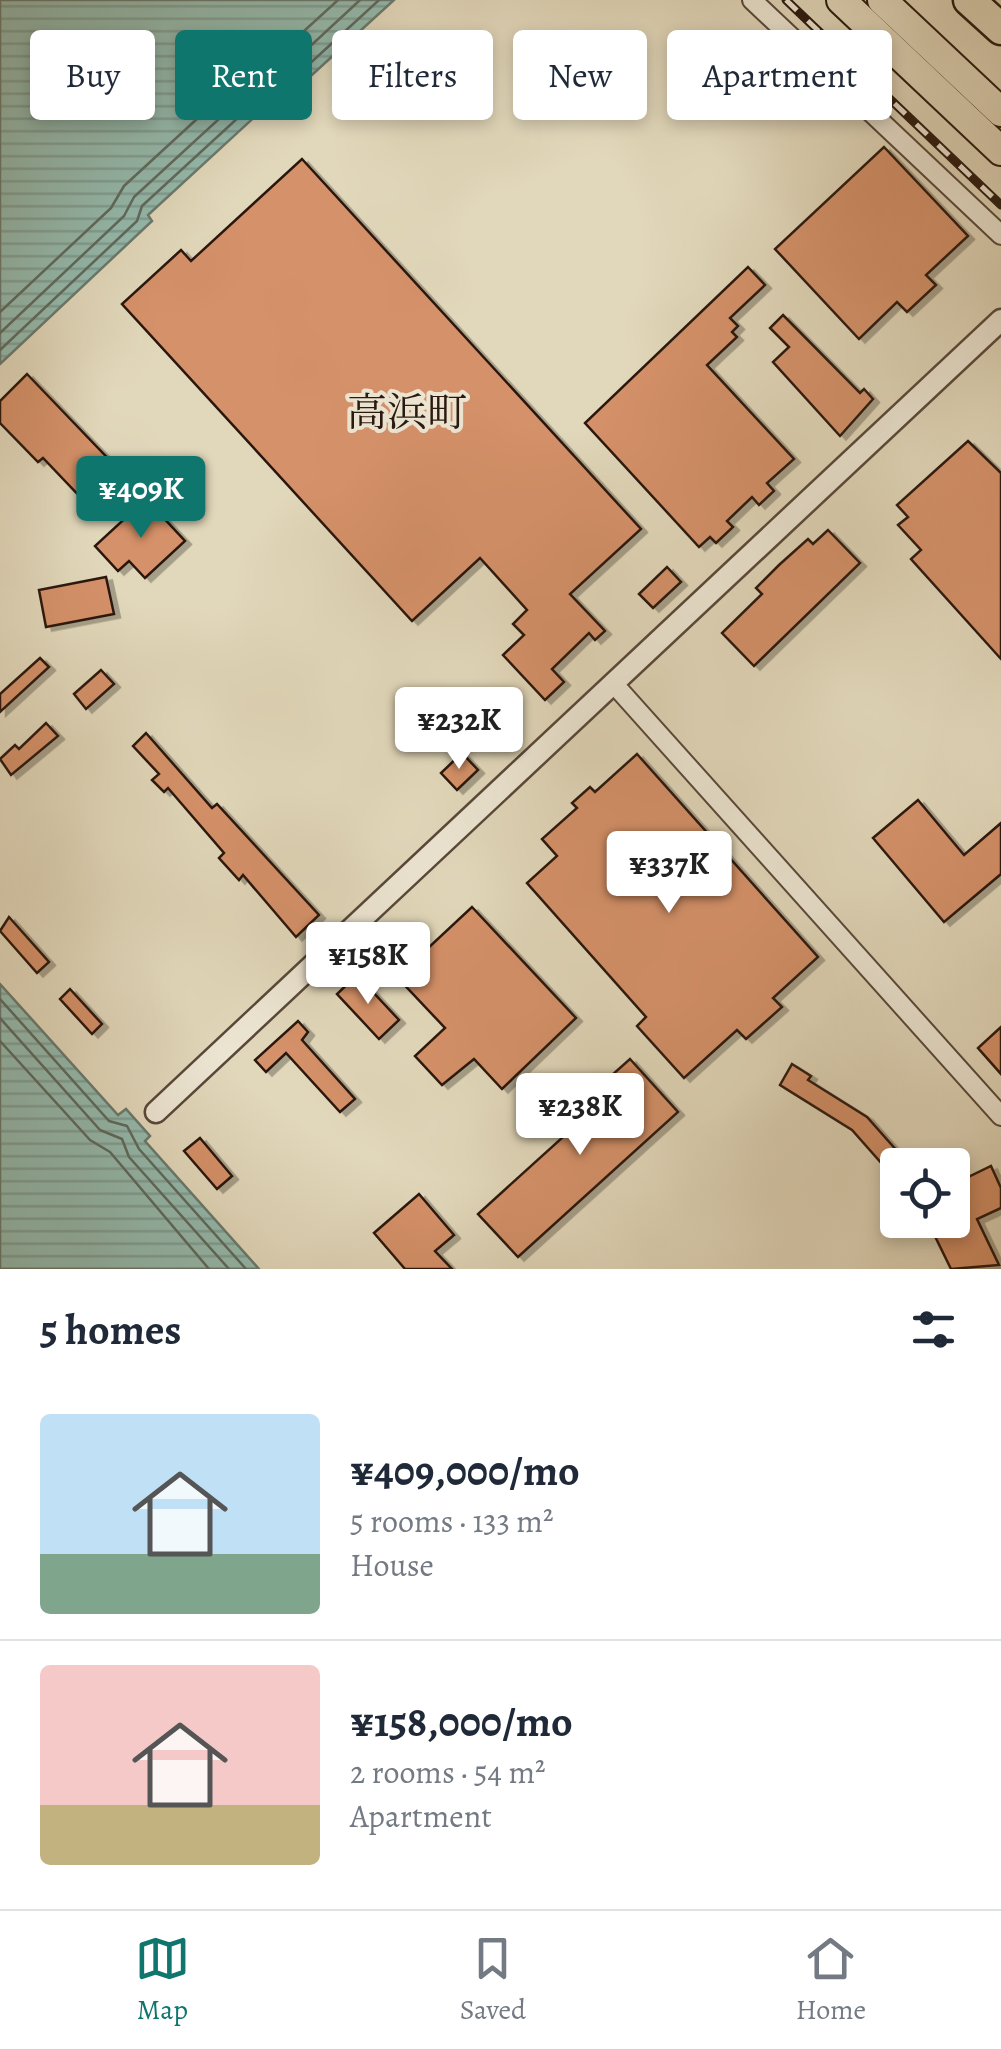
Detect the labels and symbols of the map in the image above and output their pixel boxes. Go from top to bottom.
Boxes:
district label: 高浜町 [347,385,467,440]
pin: ¥409K [71,456,211,541]
pin: ¥232K [389,687,529,772]
pin: ¥337K [599,831,739,916]
pin: ¥158K [298,922,438,1007]
pin: ¥238K [510,1073,650,1158]

